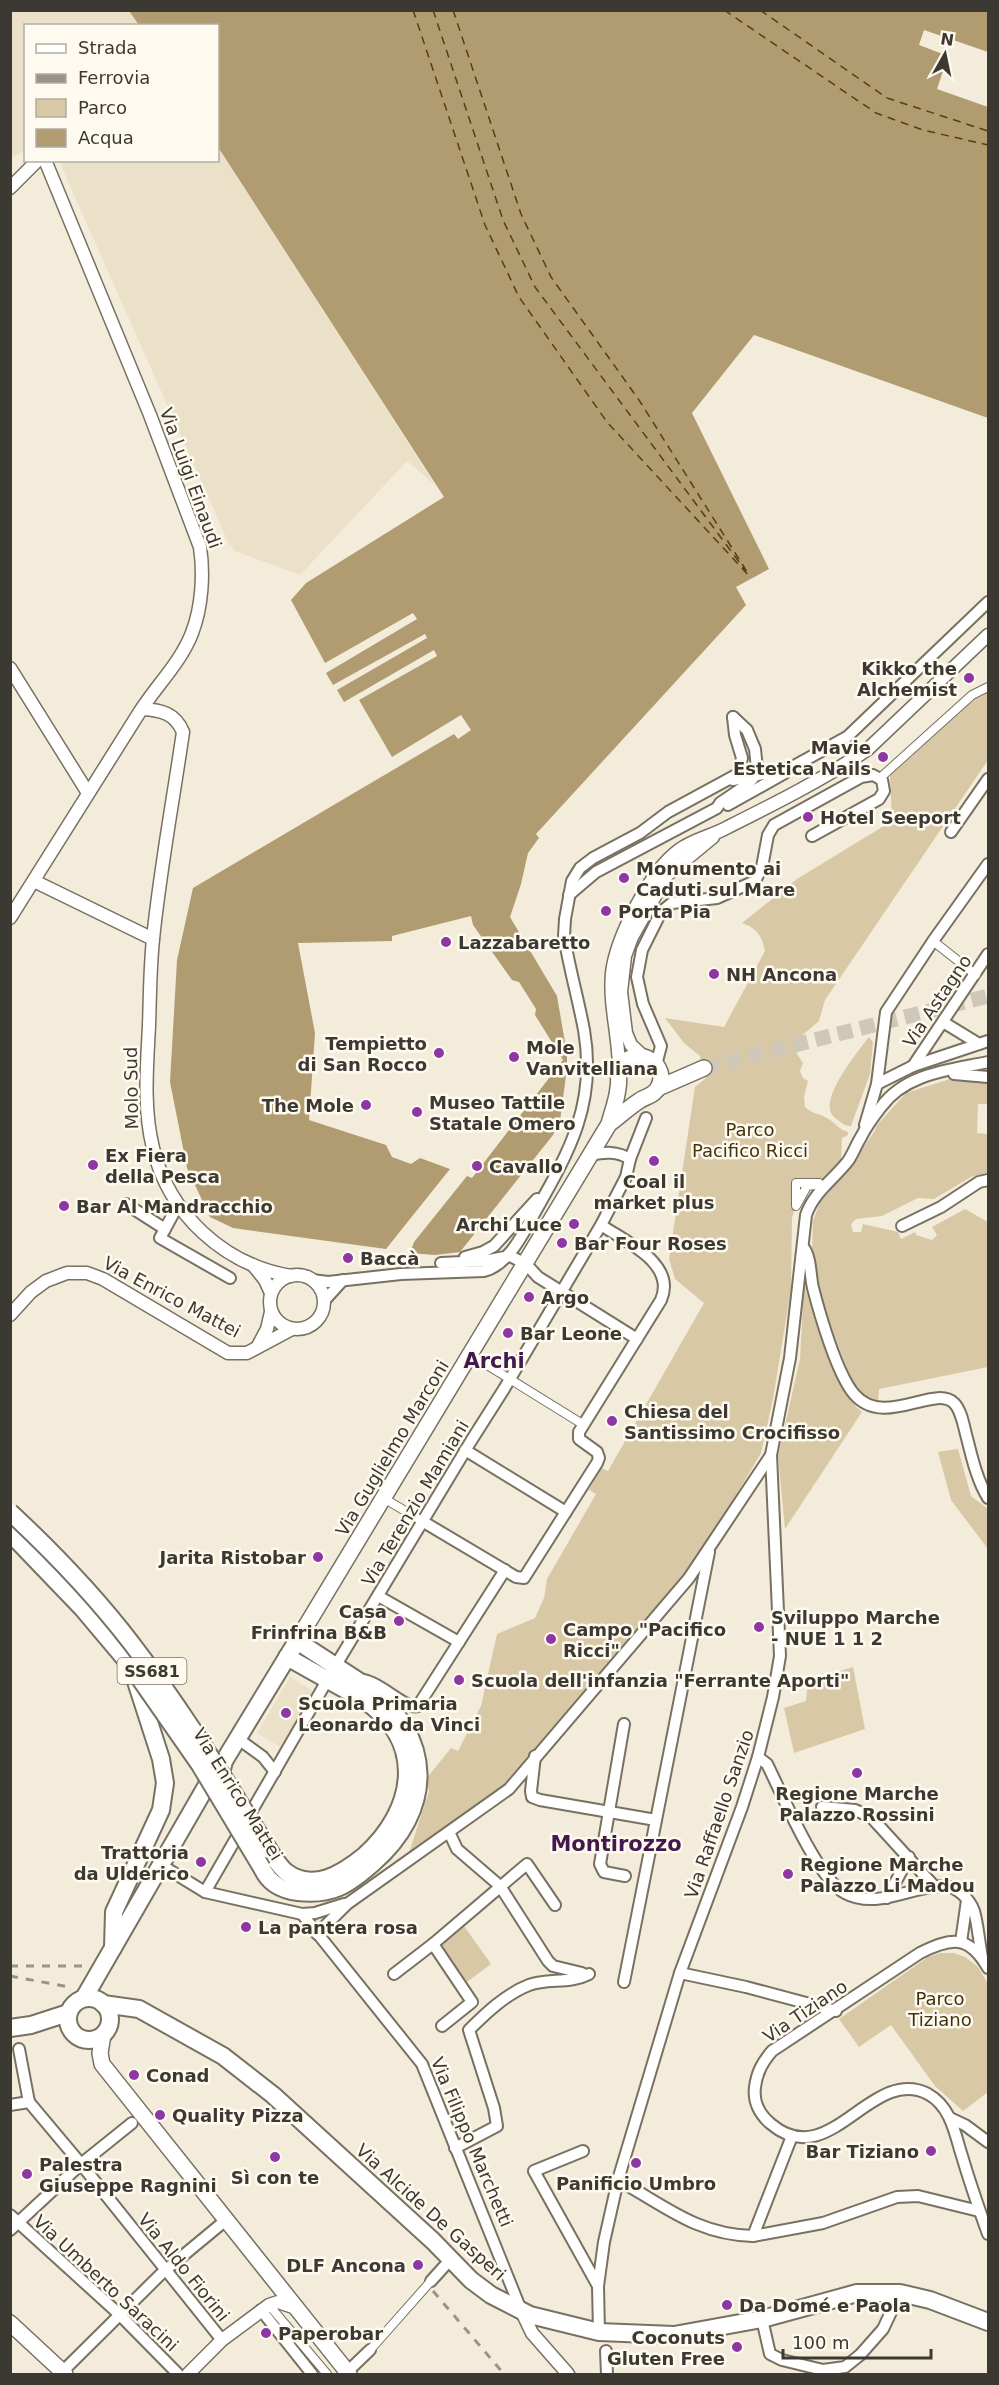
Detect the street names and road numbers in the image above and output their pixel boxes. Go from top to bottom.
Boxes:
street label: Via Luigi Einaudi [156,405,226,551]
street label: Via Astagno [898,951,976,1051]
street label: Molo Sud [120,1047,142,1129]
street label: Via Enrico Mattei [100,1252,244,1342]
street label: Via Guglielmo Marconi [331,1356,453,1540]
street label: Via Terenzio Mamiani [357,1416,473,1590]
road number: SS681 [118,1658,186,1684]
street label: Via Enrico Mattei [189,1724,287,1864]
street label: Via Raffaello Sanzio [680,1727,758,1901]
street label: Via Tiziano [759,1975,851,2047]
street label: Via Filippo Marchetti [427,2054,517,2230]
street label: Via Alcide De Gasperi [352,2139,510,2285]
street label: Via Aldo Fiorini [134,2209,234,2325]
street label: Via Umberto Saracini [29,2210,183,2356]

